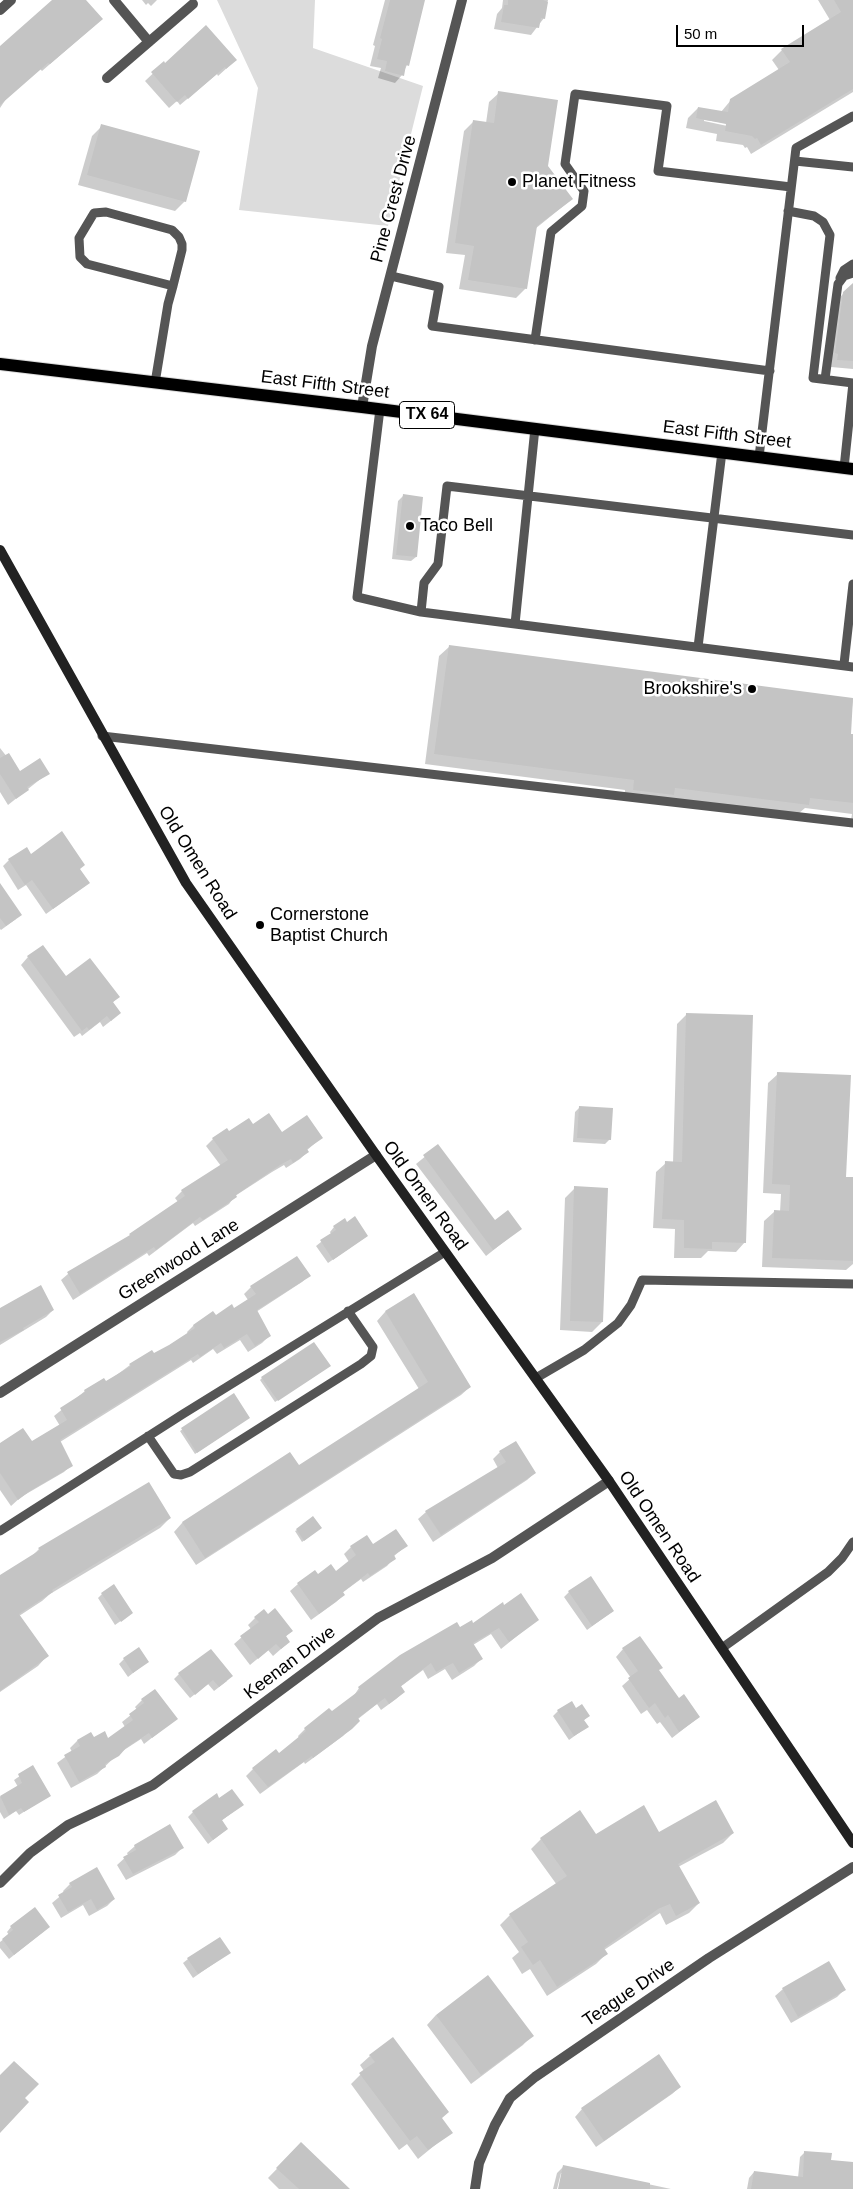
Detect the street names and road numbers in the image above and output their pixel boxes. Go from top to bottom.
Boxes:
street label: Pine Crest Drive [367,133,421,265]
street label: East Fifth Street [260,366,390,404]
road number: TX 64 [400,402,454,428]
street label: East Fifth Street [662,416,792,454]
street label: Old Omen Road [153,802,241,924]
street label: Old Omen Road [378,1137,472,1255]
street label: Greenwood Lane [115,1214,243,1306]
street label: Old Omen Road [614,1467,704,1587]
street label: Keenan Drive [240,1622,340,1704]
street label: Teague Drive [579,1954,679,2032]

